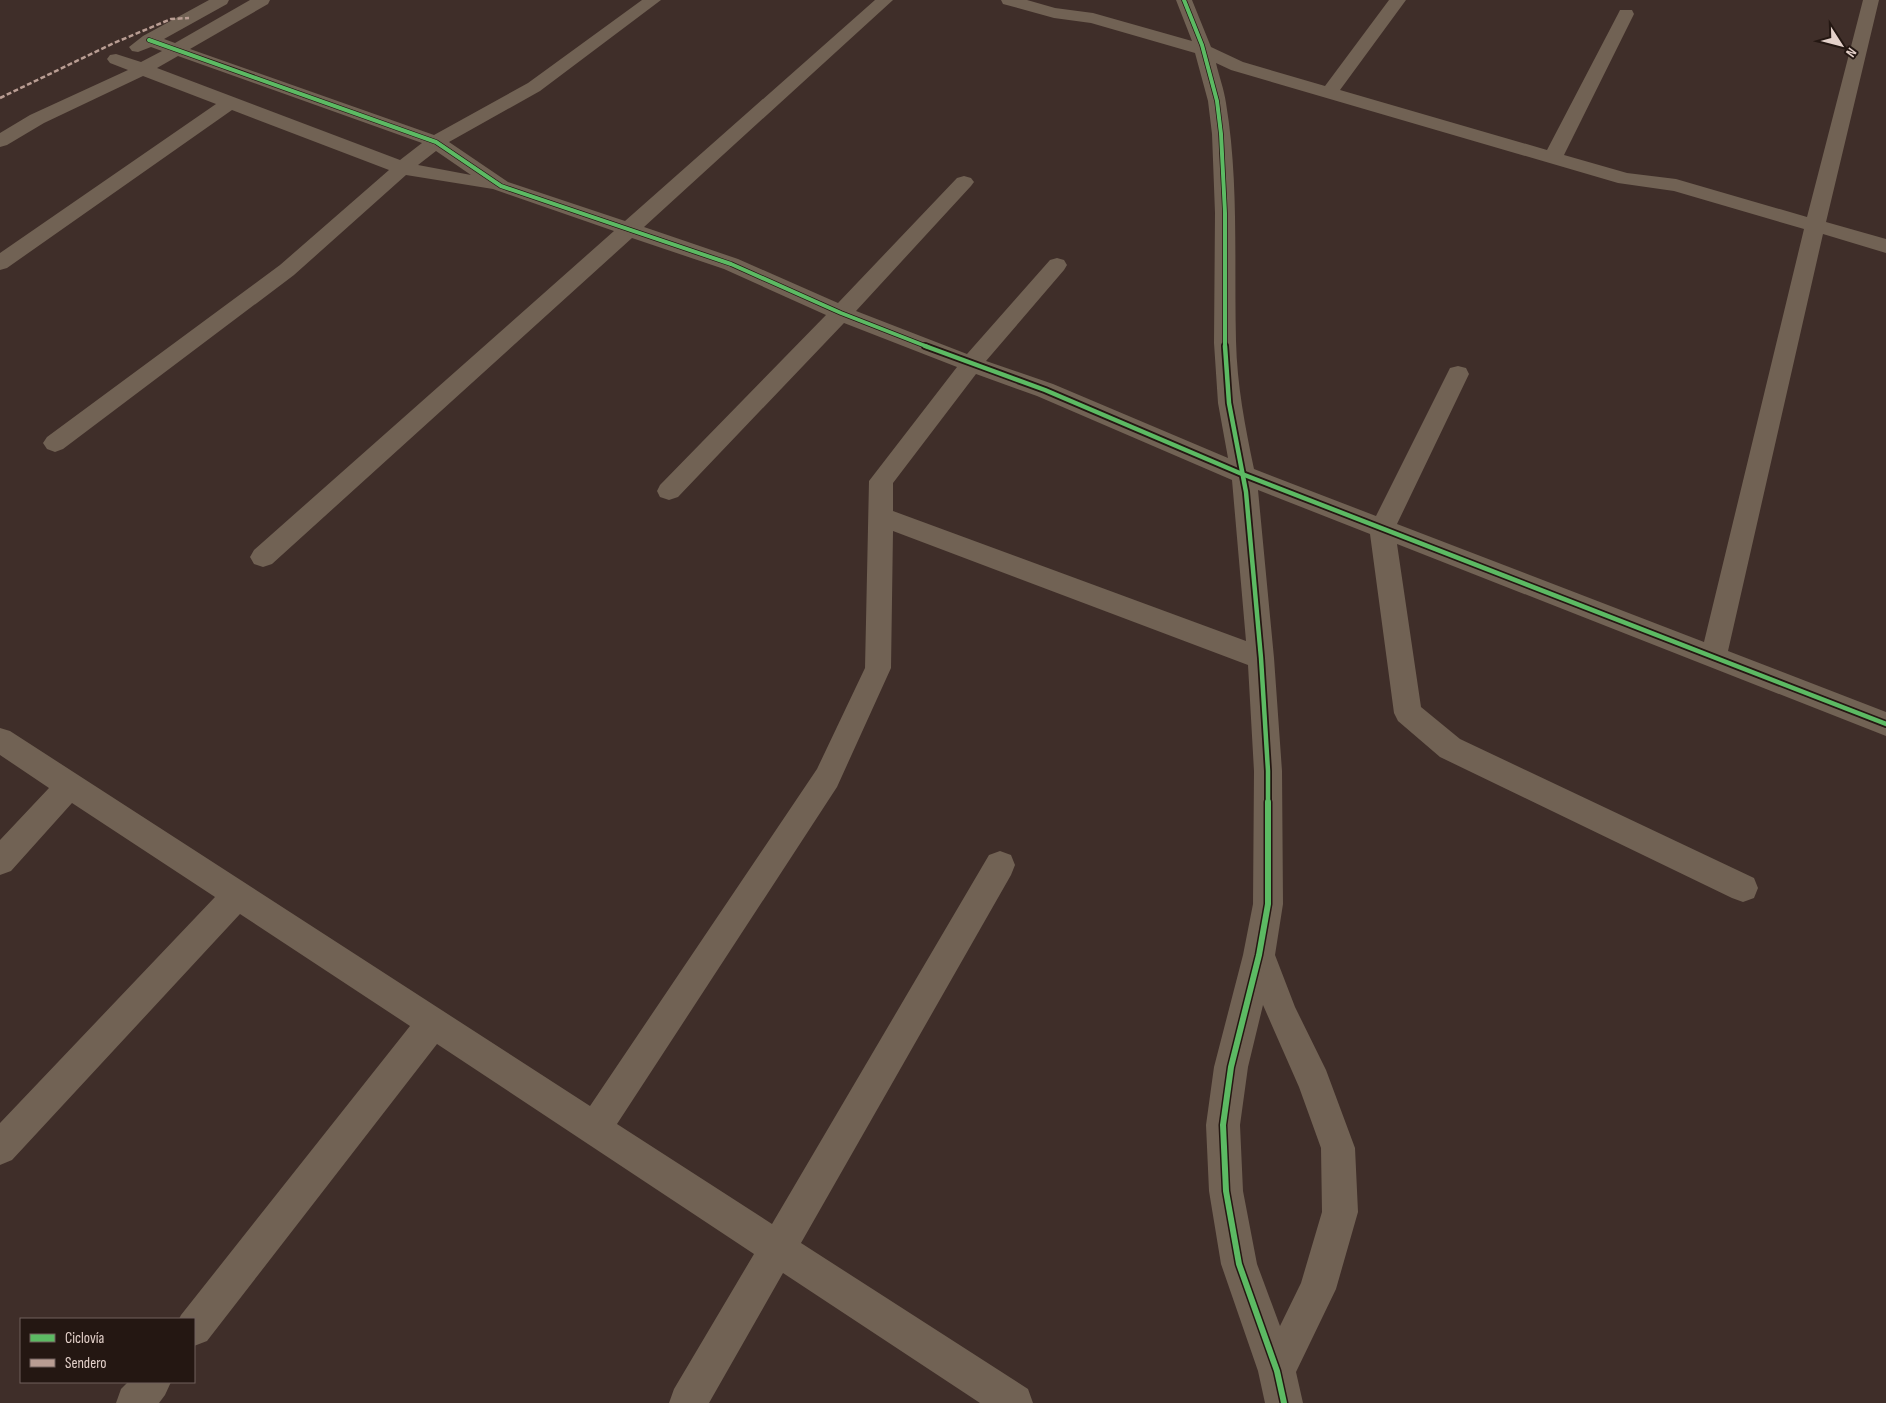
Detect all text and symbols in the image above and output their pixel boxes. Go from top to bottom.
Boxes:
north arrow [1816,20,1866,70]
text: N [1842,44,1860,60]
legend [20,1318,195,1383]
text: Ciclovía [65,1329,105,1348]
text: Sendero [65,1354,106,1373]

